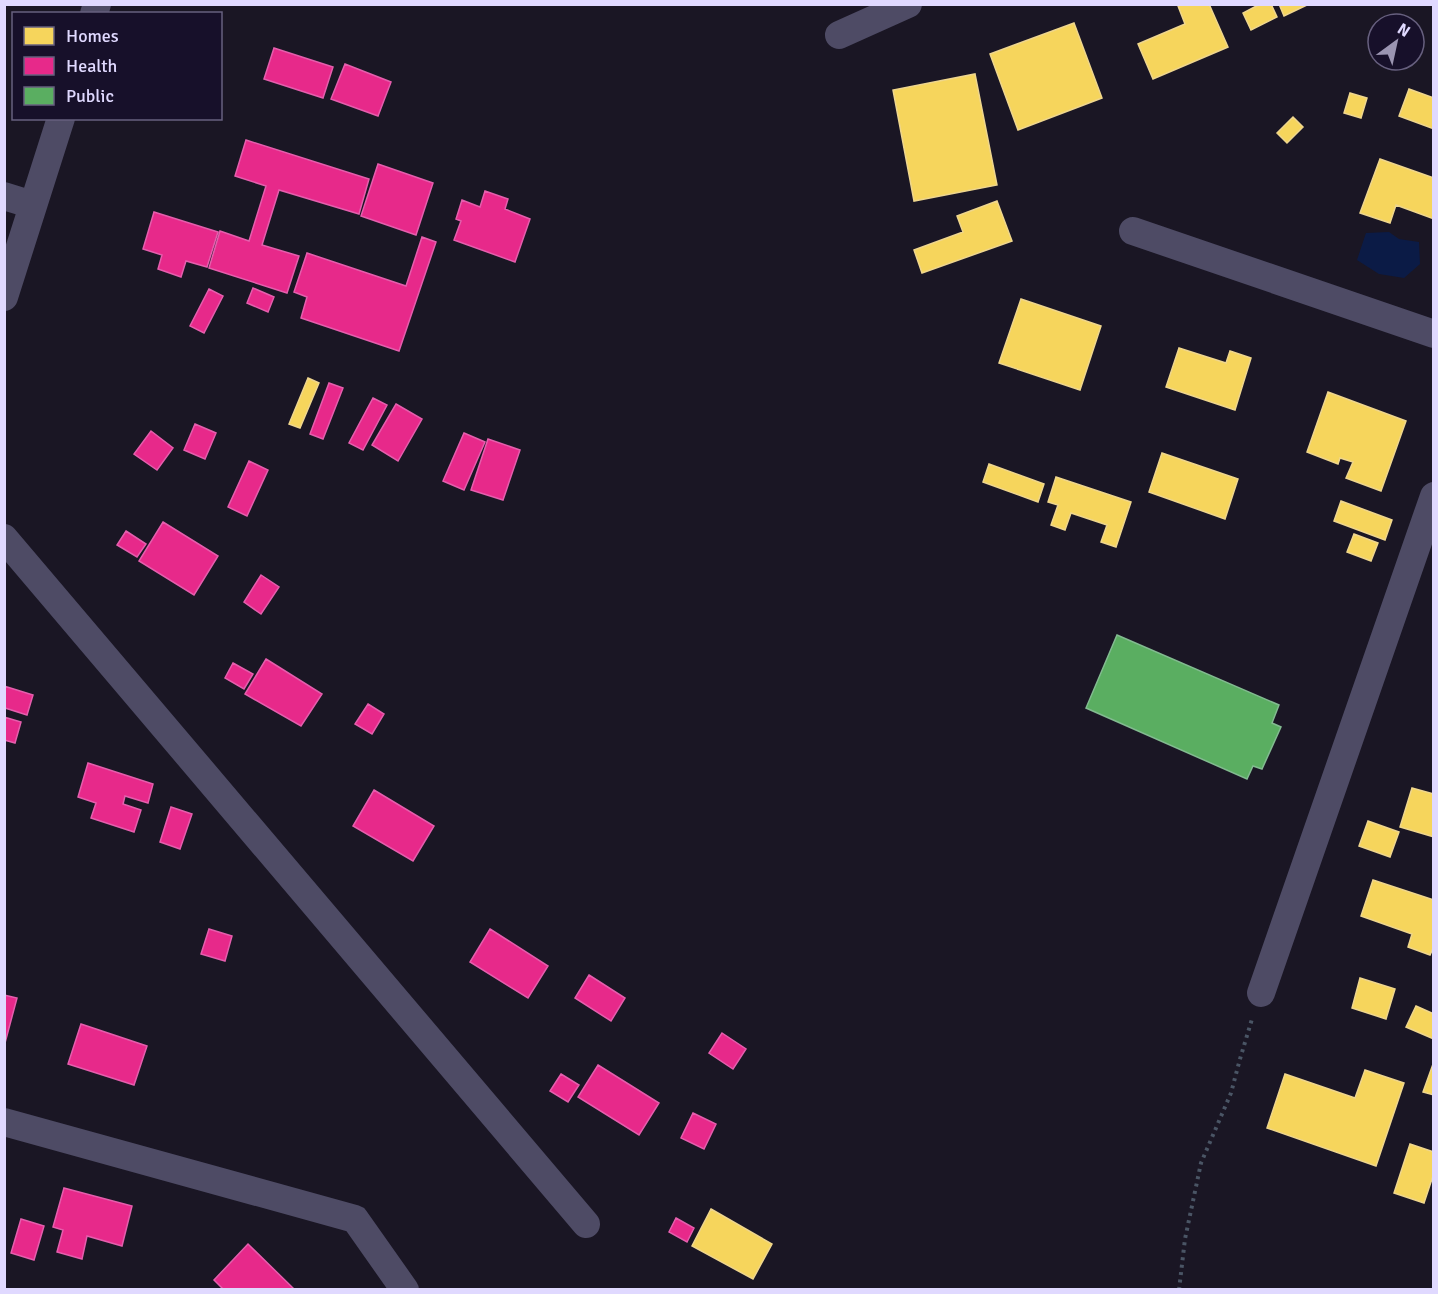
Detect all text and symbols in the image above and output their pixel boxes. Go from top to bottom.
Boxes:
legend [12,12,222,120]
north arrow [1366,12,1426,72]
text: N [1394,19,1414,42]
text: Homes [66,25,119,47]
text: Health [66,55,117,77]
text: Public [66,85,114,107]

